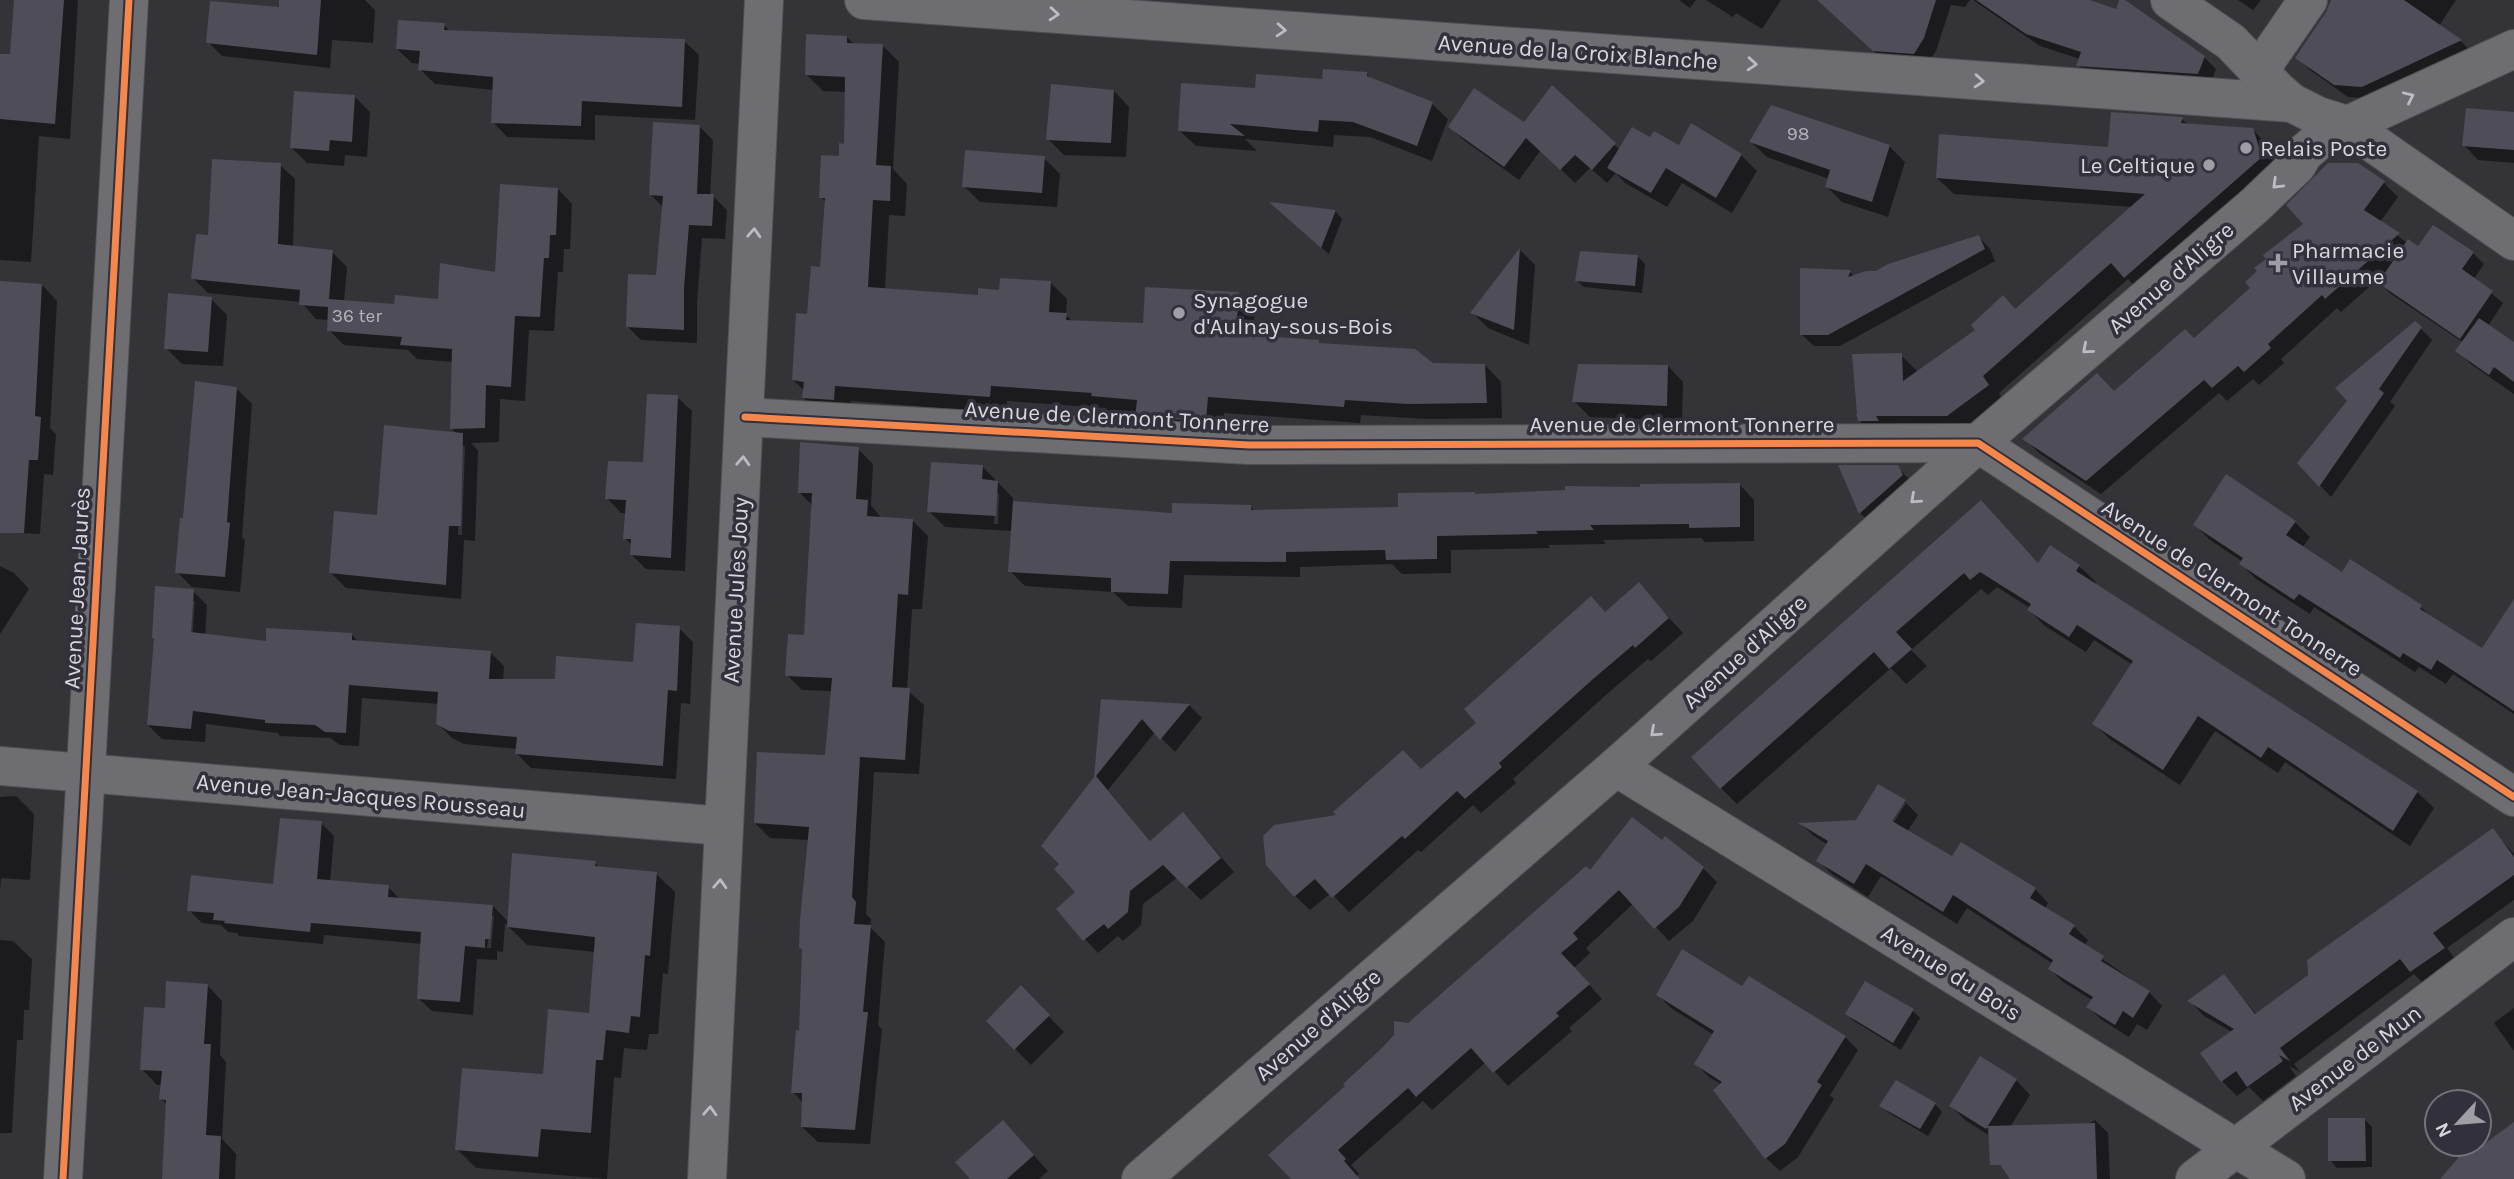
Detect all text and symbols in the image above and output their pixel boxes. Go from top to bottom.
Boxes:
one-way arrow [1049,6,1060,21]
one-way arrow [1276,22,1287,37]
street label: Avenue de la Croix Blanche [1437,29,1719,75]
one-way arrow [1747,56,1758,71]
one-way arrow [1974,73,1985,88]
one-way arrow [2402,91,2414,105]
house number: 98 [1787,123,1809,145]
place label: Relais Poste [2260,135,2387,162]
marker: Relais Poste [2238,140,2254,156]
place label: Le Celtique [2080,152,2195,179]
marker: Le Celtique [2201,157,2217,173]
one-way arrow [2272,175,2285,188]
street label: Avenue d'Aligre [2103,216,2239,340]
one-way arrow [746,228,761,239]
place label: Pharmacie Villaume [2292,237,2404,290]
marker: Pharmacie Villaume [2270,255,2286,271]
place label: Synagogue d'Aulnay-sous-Bois [1193,287,1393,340]
house number: 36 ter [332,305,382,327]
marker: Synagogue d'Aulnay-sous-Bois [1171,305,1187,321]
one-way arrow [2082,341,2095,354]
street label: Avenue de Clermont Tonnerre [964,396,1270,438]
street label: Avenue de Clermont Tonnerre [1529,411,1835,438]
one-way arrow [735,455,750,466]
street label: Avenue Jean Jaurès [58,486,96,690]
one-way arrow [1911,491,1924,503]
street label: Avenue de Clermont Tonnerre [2097,494,2367,682]
street label: Avenue Jules Jouy [718,496,754,684]
street label: Avenue d'Aligre [1677,589,1813,715]
one-way arrow [1650,724,1663,737]
street label: Avenue Jean-Jacques Rousseau [195,768,527,824]
one-way arrow [713,878,728,889]
street label: Avenue du Bois [1876,919,2026,1027]
street label: Avenue d'Aligre [1250,963,1386,1087]
street label: Avenue de Mun [2283,999,2427,1117]
north arrow [2423,1088,2493,1158]
one-way arrow [703,1105,718,1116]
text: N [2431,1119,2456,1141]

